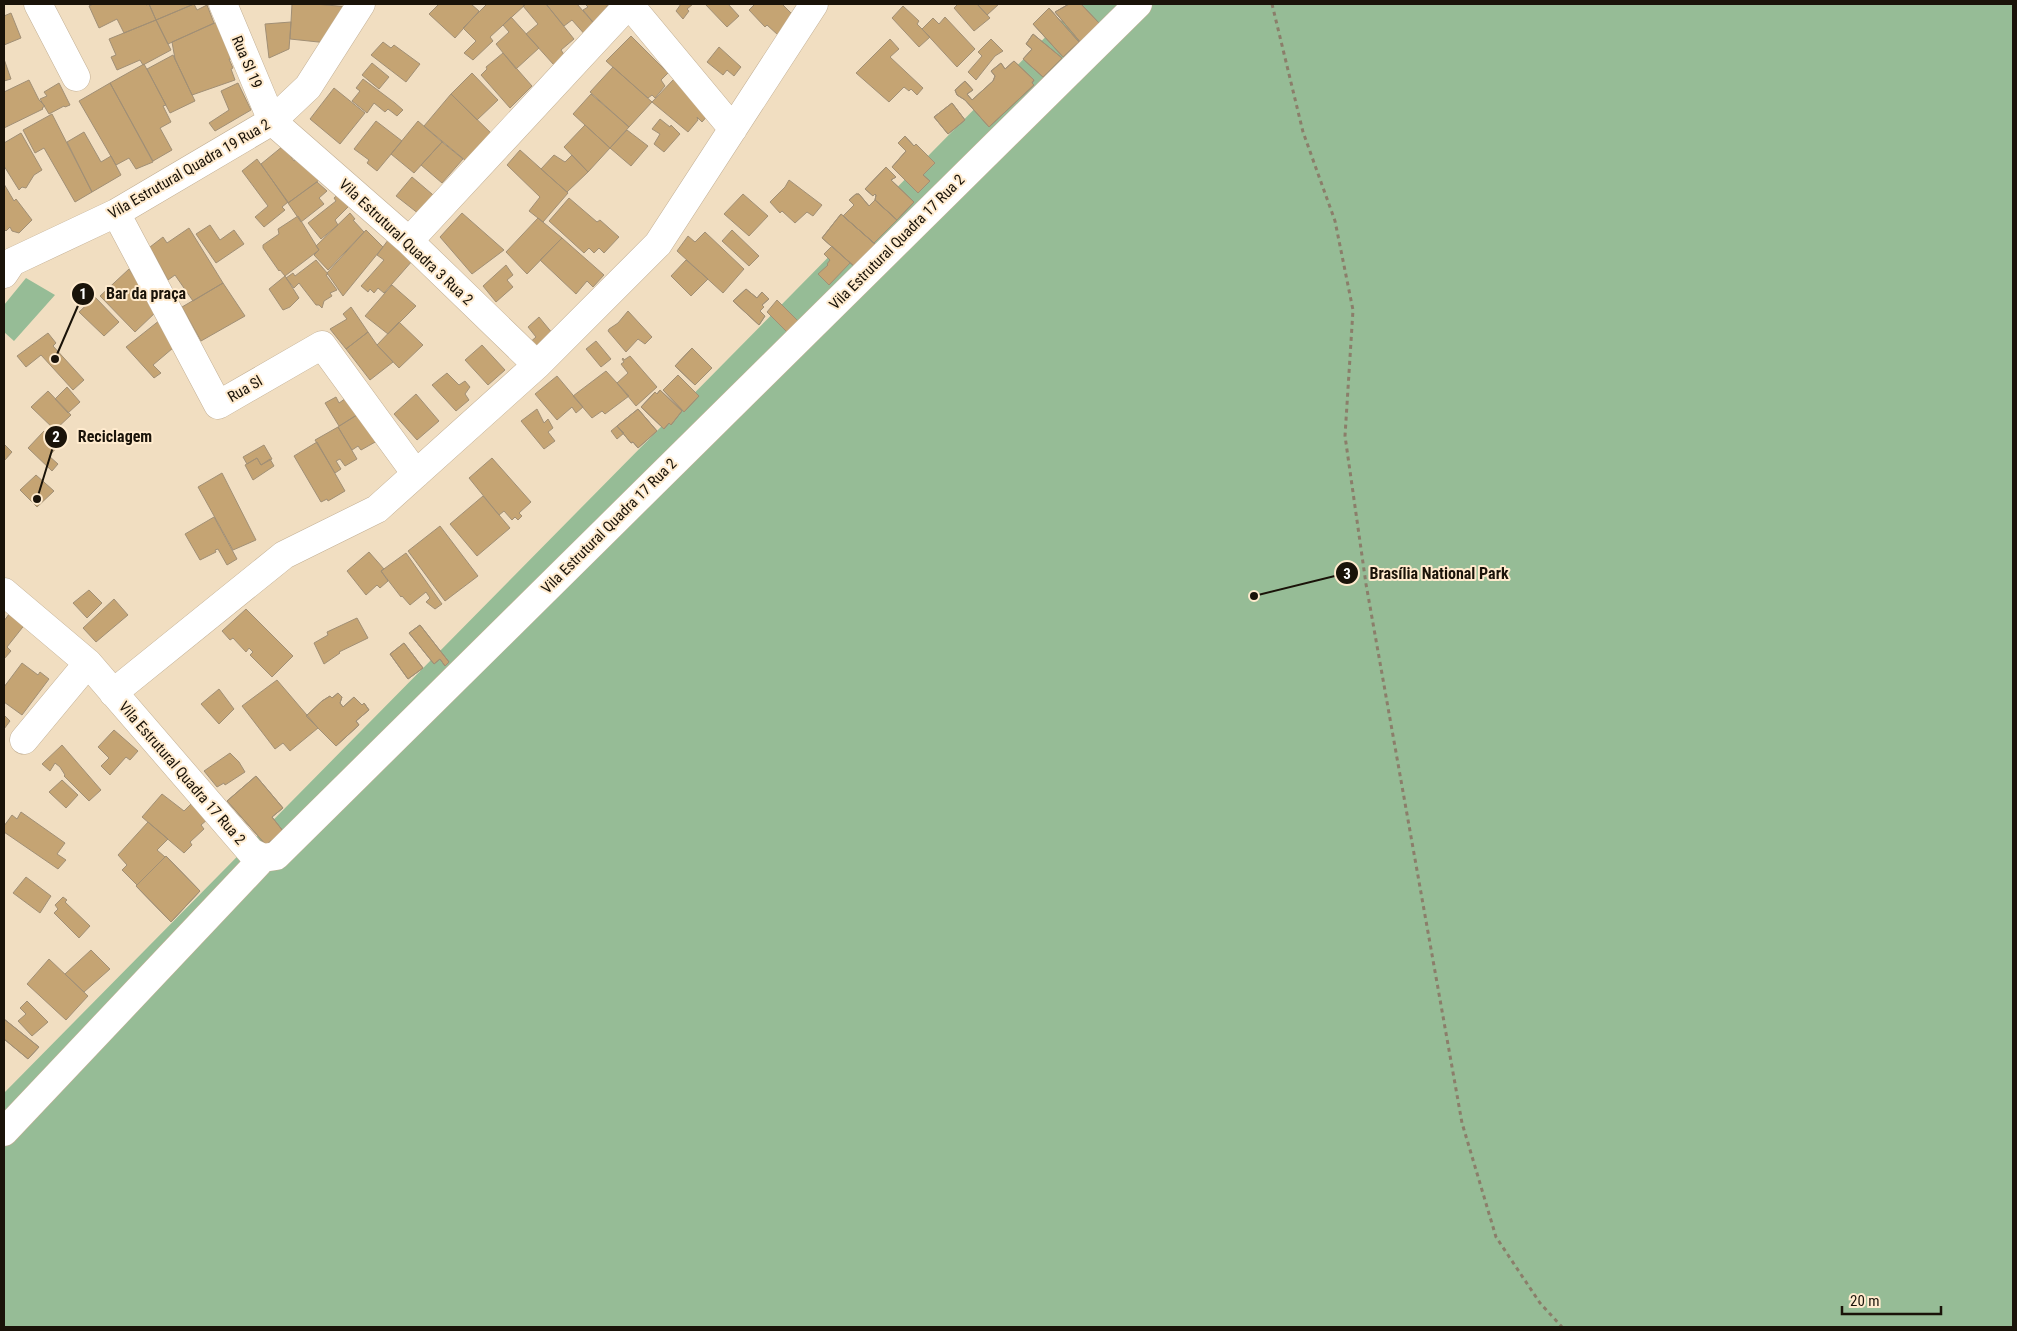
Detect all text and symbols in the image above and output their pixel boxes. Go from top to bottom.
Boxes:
street label: Rua Sl 19 [228,33,266,91]
street label: Vila Estrutural Quadra 19 Rua 2 [105,115,273,223]
street label: Vila Estrutural Quadra 17 Rua 2 [826,171,968,313]
street label: Vila Estrutural Quadra 3 Rua 2 [335,175,477,309]
callout: Bar da praça [71,278,196,309]
text: Bar da praça [106,284,186,303]
text: 1 [79,285,87,303]
street label: Rua Sl [224,372,266,406]
callout: Reciclagem [43,421,163,452]
text: Reciclagem [78,427,152,446]
text: 2 [52,428,60,446]
street label: Vila Estrutural Quadra 17 Rua 2 [538,455,680,597]
callout: Brasília National Park [1334,558,1518,589]
text: Brasília National Park [1369,564,1509,583]
text: 3 [1343,565,1351,583]
street label: Vila Estrutural Quadra 17 Rua 2 [115,698,249,848]
scale bar [1842,1284,1941,1316]
text: 20 m [1850,1292,1880,1310]

